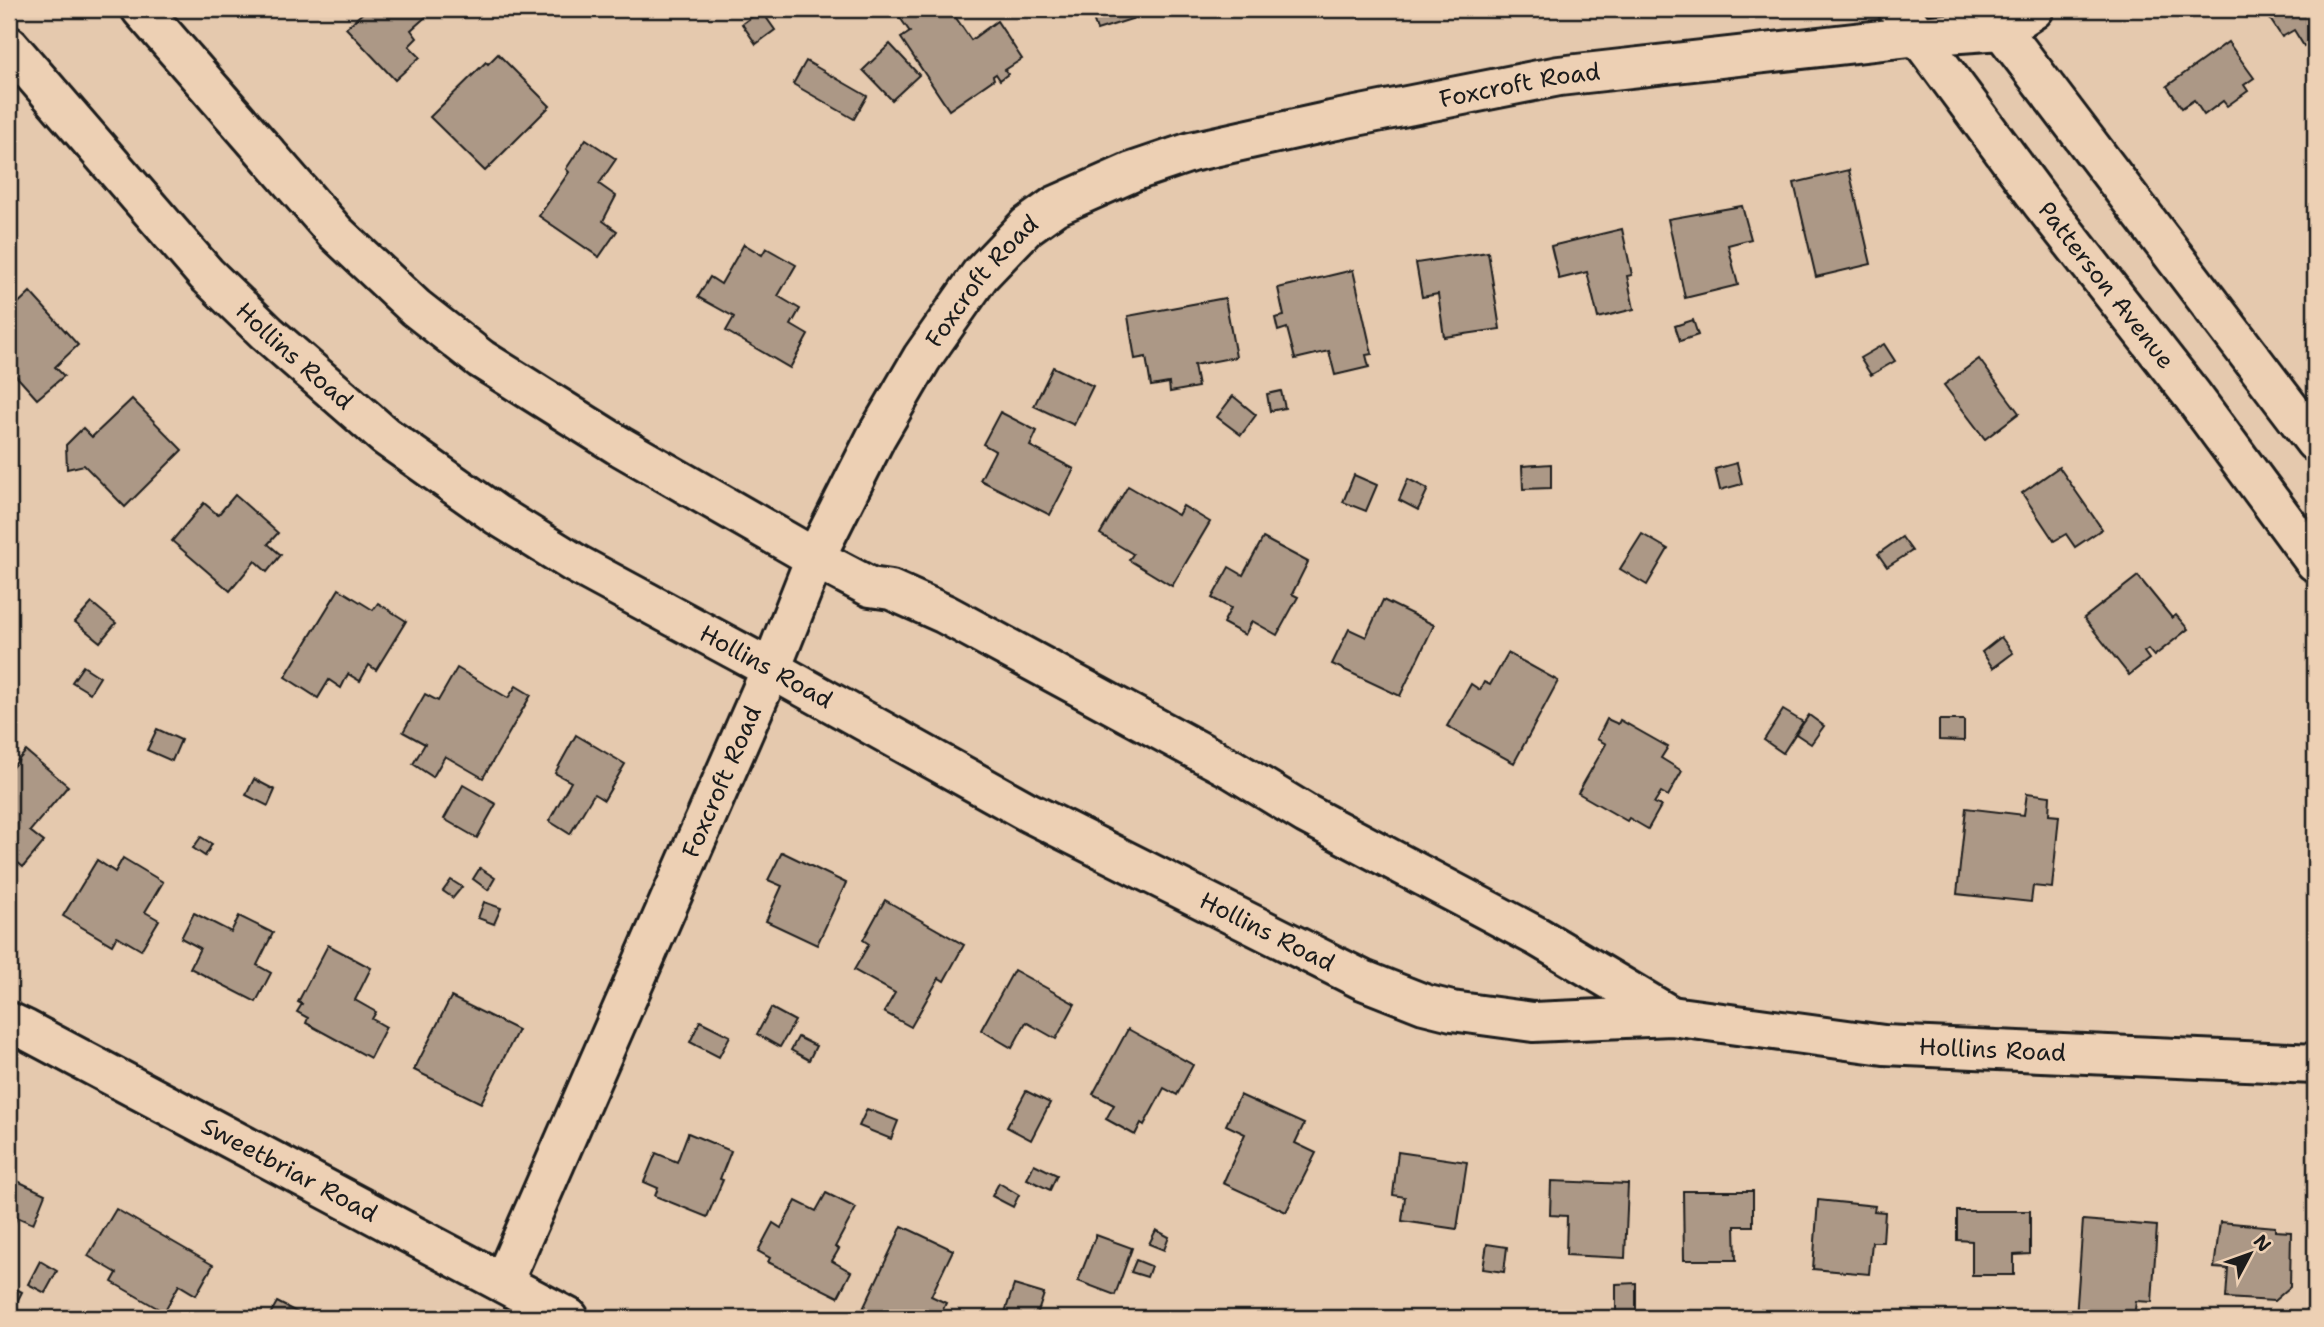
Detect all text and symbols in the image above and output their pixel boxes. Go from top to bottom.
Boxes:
street label: Foxcroft Road [1437,56,1602,115]
street label: Patterson Avenue [2031,195,2182,376]
street label: Foxcroft Road [918,207,1044,354]
street label: Hollins Road [229,295,360,417]
street label: Hollins Road [694,617,839,716]
street label: Foxcroft Road [674,701,769,863]
street label: Hollins Road [1194,885,1340,979]
street label: Hollins Road [1918,1031,2067,1069]
street label: Sweetbriar Road [196,1110,383,1230]
north arrow [2216,1218,2286,1288]
text: N [2248,1229,2277,1257]

